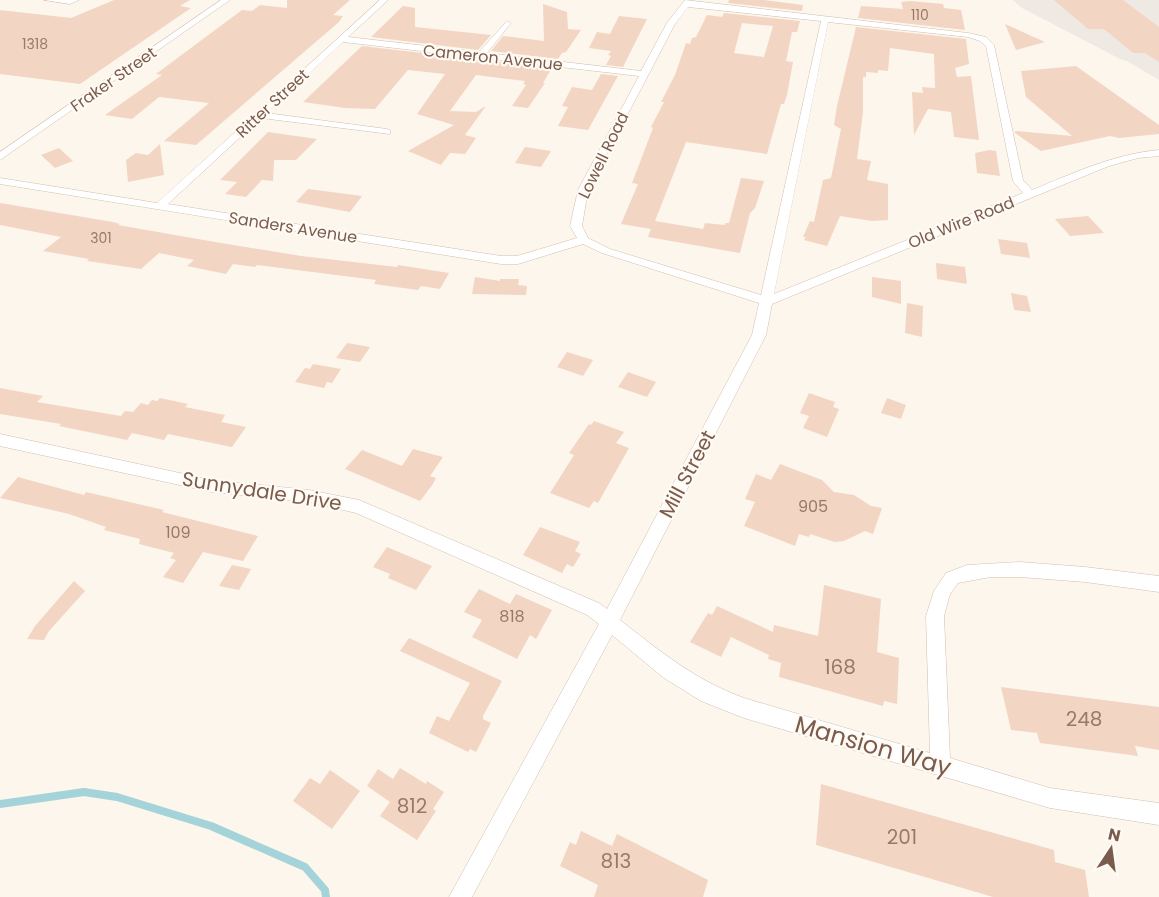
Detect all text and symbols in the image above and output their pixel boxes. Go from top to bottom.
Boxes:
house number: 110 [911,5,929,25]
house number: 1318 [22,34,48,54]
street label: Cameron Avenue [422,39,564,76]
street label: Fraker Street [66,41,161,118]
street label: Ritter Street [231,63,314,143]
street label: Lowell Road [573,108,634,202]
street label: Old Wire Road [905,191,1018,254]
street label: Sanders Avenue [227,206,359,249]
house number: 301 [90,228,112,248]
street label: Mill Street [652,425,722,523]
street label: Sunnydale Drive [180,465,344,517]
house number: 905 [798,495,828,518]
house number: 109 [165,521,191,544]
house number: 818 [499,605,525,628]
house number: 168 [824,653,856,681]
house number: 248 [1066,705,1102,733]
street label: Mansion Way [791,707,956,784]
house number: 812 [397,792,427,820]
north arrow [1081,819,1141,879]
text: N [1106,822,1123,847]
house number: 201 [887,823,917,851]
house number: 813 [601,847,631,875]

